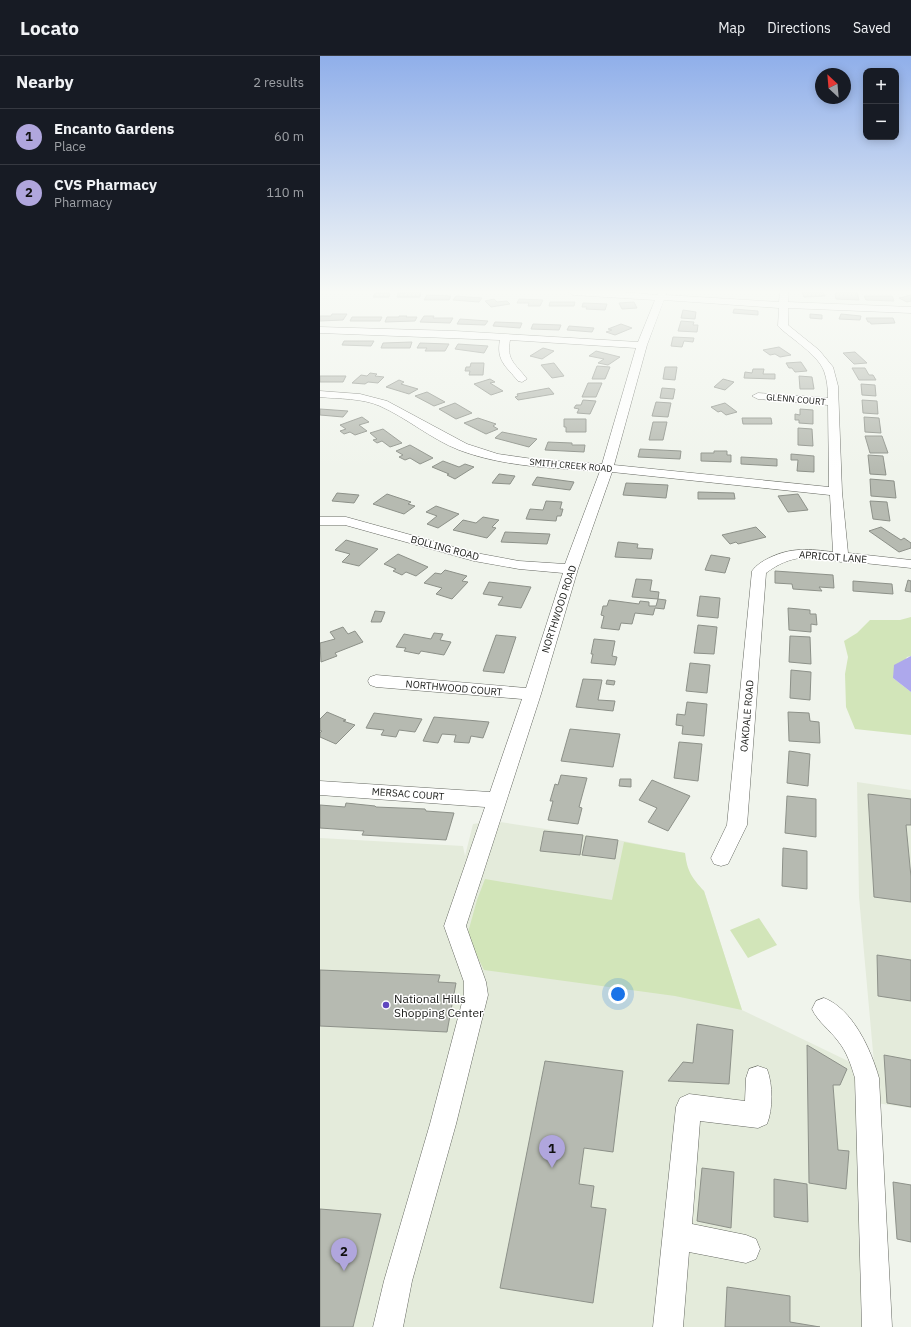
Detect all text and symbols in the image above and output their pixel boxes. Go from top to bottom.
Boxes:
text: Locato [20,16,79,40]
text: Map [718,19,745,37]
text: Directions [767,19,831,37]
text: Saved [853,19,891,37]
north arrow [815,68,851,104]
map controls [863,68,899,140]
button: + [863,68,899,104]
text: Nearby [16,71,74,93]
text: 2 results [253,74,304,91]
button: − [863,104,899,140]
text: Encanto Gardens [54,119,174,138]
text: 1 [25,128,33,145]
text: 60 m [274,128,304,145]
text: Place [54,138,86,155]
text: CVS Pharmacy [54,175,157,194]
text: 2 [25,184,33,201]
text: 110 m [266,184,304,201]
text: Pharmacy [54,194,112,211]
street label: GLENN COURT [766,391,826,407]
street label: SMITH CREEK ROAD [529,456,613,474]
street label: BOLLING ROAD [409,533,481,563]
street label: APRICOT LANE [798,548,868,566]
street label: NORTHWOOD ROAD [539,563,579,655]
street label: NORTHWOOD COURT [405,677,503,699]
street label: OAKDALE ROAD [737,679,757,753]
street label: MERSAC COURT [371,785,445,803]
your location [608,984,628,1004]
place label: National Hills Shopping Center [394,991,484,1020]
marker: National Hills Shopping Center [381,1000,391,1010]
pin: 1 [539,1135,565,1168]
pin: 2 [331,1238,357,1271]

